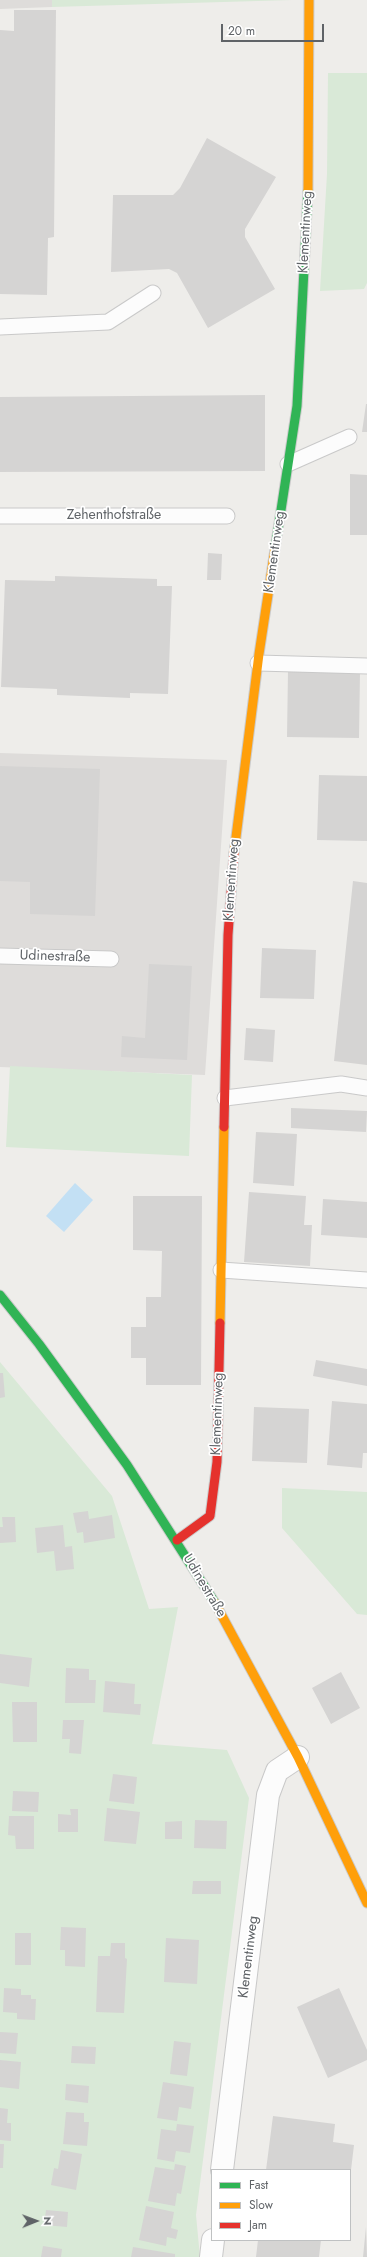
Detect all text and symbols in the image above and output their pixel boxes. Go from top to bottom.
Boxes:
scale bar [223,16,326,42]
text: 20 m [228,22,255,40]
street label: Klementinweg [295,190,317,274]
street label: Zehenthofstraße [67,508,161,524]
street label: Klementinweg [261,510,289,594]
street label: Klementinweg [221,838,243,922]
street label: Udinestraße [19,947,91,967]
street label: Klementinweg [208,1372,228,1456]
street label: Udinestraße [179,1551,229,1621]
street label: Klementinweg [236,1915,262,1999]
legend [211,2169,351,2241]
text: Fast [249,2176,268,2194]
text: Slow [249,2196,273,2214]
north arrow [16,2201,56,2241]
text: N [40,2216,56,2225]
text: Jam [249,2216,267,2234]

